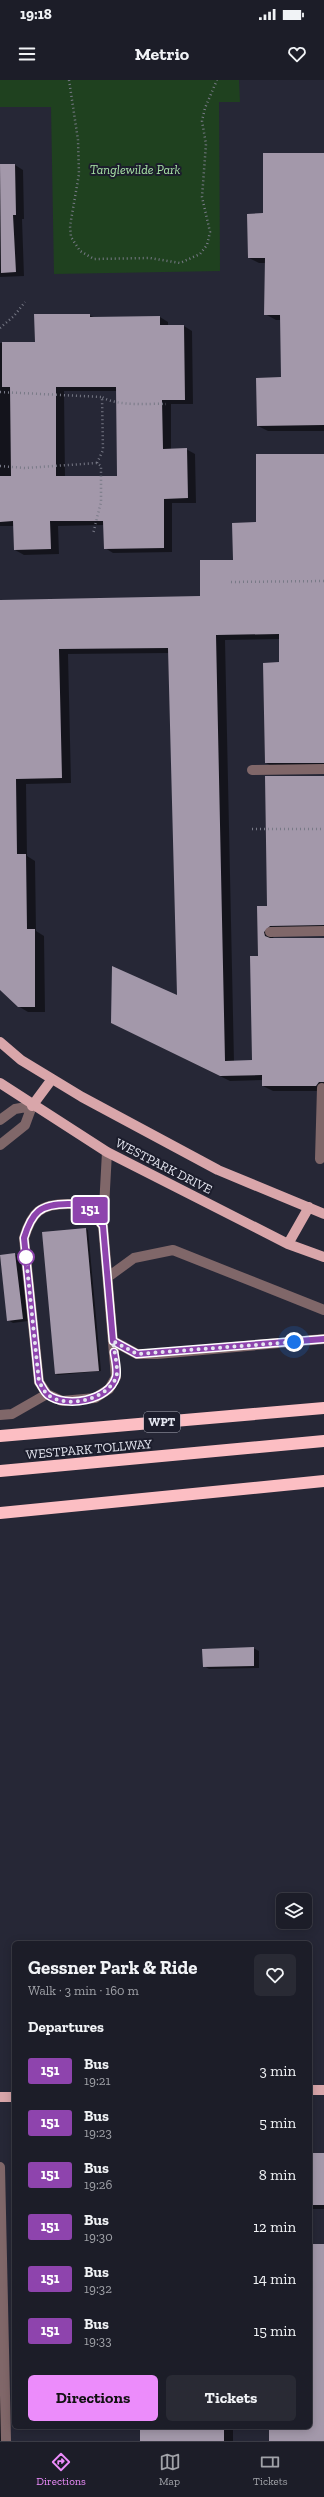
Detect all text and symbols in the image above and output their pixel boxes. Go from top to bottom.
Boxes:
text: 19:18 [20,5,52,23]
icon: menu [16,43,38,65]
text: Metrio [135,43,189,65]
icon: heart [286,43,308,65]
park label: Tanglewilde Park [90,162,180,177]
street label: WESTPARK DRIVE [113,1135,215,1197]
line badge: 151 [67,1197,113,1223]
text: 151 [81,1201,99,1218]
unlabelled marker [17,1248,35,1266]
your location [284,1332,304,1352]
road number: WPT [144,1412,180,1432]
street label: WESTPARK TOLLWAY [25,1436,153,1462]
map controls [276,1893,312,1929]
button: layers [276,1893,312,1929]
button: heart [254,1954,296,1996]
text: Gessner Park & Ride [28,1956,198,1979]
text: Walk · 3 min · 160 m [28,1983,139,1998]
text: Departures [28,2018,104,2036]
text: Bus [84,2055,109,2073]
text: 151 [41,2062,59,2079]
text: 3 min [260,2062,296,2080]
text: 19:21 [84,2073,111,2088]
text: Bus [84,2107,109,2125]
text: 151 [41,2114,59,2131]
text: 5 min [259,2114,296,2132]
text: 19:23 [84,2125,112,2140]
text: Bus [84,2159,109,2177]
text: 151 [41,2166,59,2183]
text: 8 min [259,2166,296,2184]
text: 19:26 [84,2177,112,2192]
text: Bus [84,2211,109,2229]
text: 151 [41,2218,59,2235]
text: 12 min [253,2218,296,2236]
text: 19:30 [84,2229,113,2244]
text: Bus [84,2263,109,2281]
text: 151 [41,2270,59,2287]
text: 14 min [253,2270,296,2288]
text: 19:32 [84,2281,112,2296]
text: Bus [84,2315,109,2333]
text: 151 [41,2322,59,2339]
text: 15 min [253,2322,296,2340]
text: 19:33 [84,2333,112,2348]
button: Directions [28,2375,158,2421]
button: Tickets [166,2375,296,2421]
tab: Directions [36,2451,86,2488]
tab: Map [159,2451,181,2488]
tab: Tickets [253,2451,288,2488]

